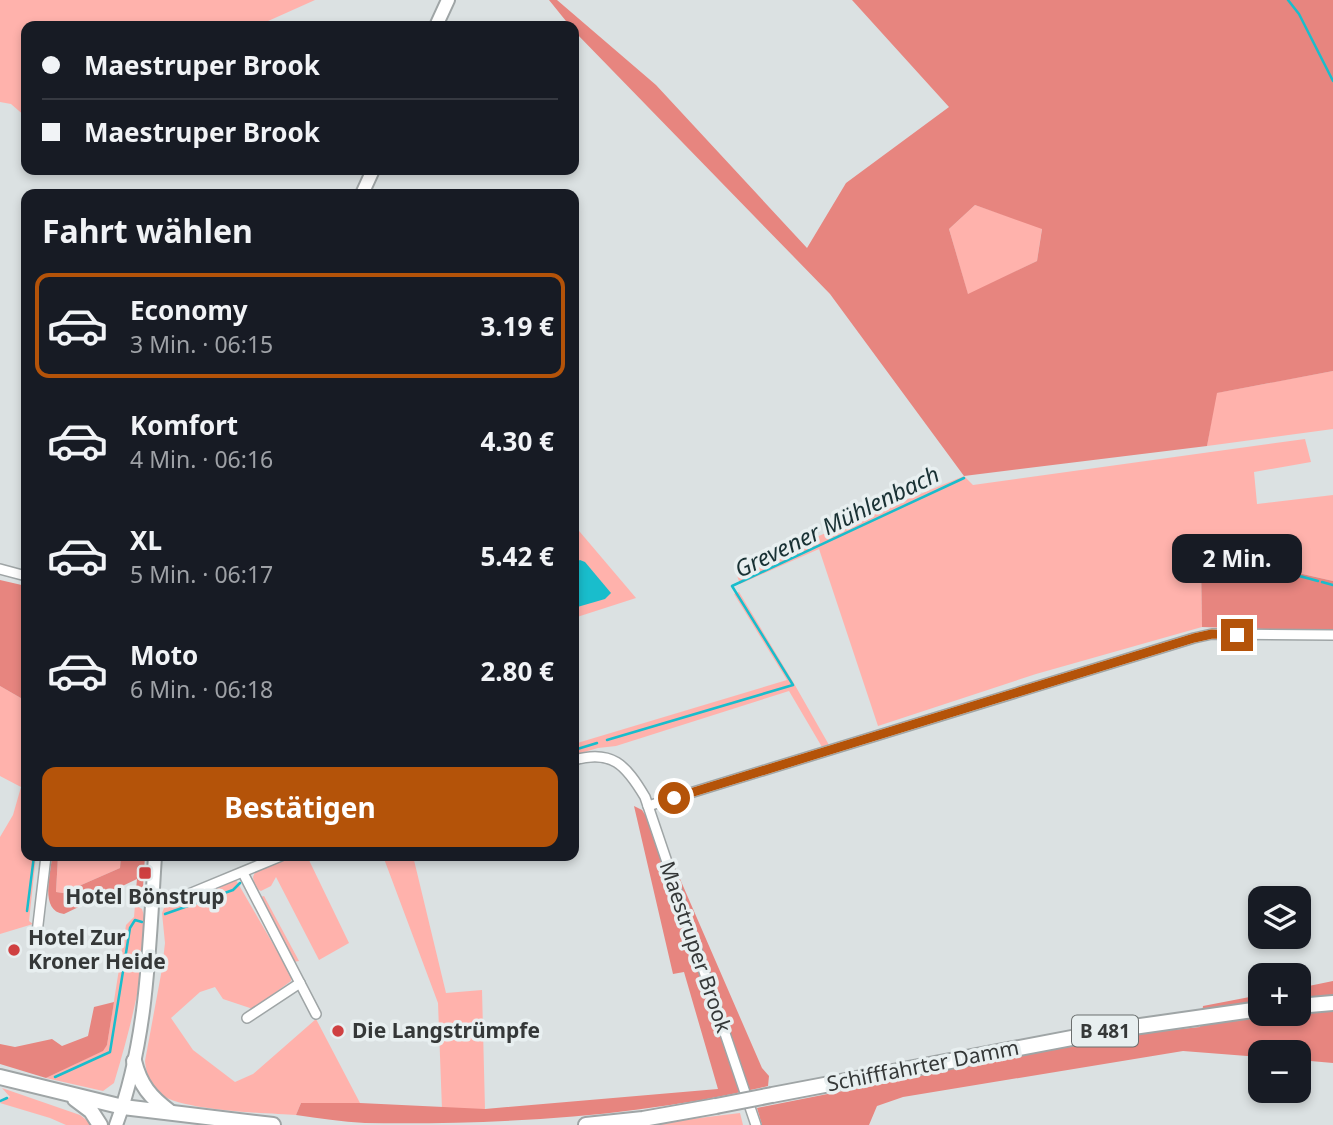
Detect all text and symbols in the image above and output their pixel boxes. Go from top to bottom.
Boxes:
text: Maestruper Brook [84,47,320,83]
text: Maestruper Brook [84,114,320,150]
text: Fahrt wählen [42,209,253,252]
text: Economy [130,292,248,328]
icon: car [46,294,109,357]
text: 3.19 € [480,308,554,344]
text: 3 Min. · 06:15 [130,328,273,360]
text: Komfort [130,407,238,443]
icon: car [46,409,109,472]
text: 4.30 € [480,423,554,459]
text: 4 Min. · 06:16 [130,443,273,475]
water label: Grevener Mühlenbach [729,458,944,585]
text: XL [130,522,162,558]
icon: car [46,524,109,587]
callout: 2 Min. [1172,534,1302,582]
text: 5.42 € [480,538,554,574]
text: 2 Min. [1202,542,1272,574]
text: 5 Min. · 06:17 [130,558,273,590]
route end [1221,619,1253,651]
text: Moto [130,637,198,673]
icon: car [46,639,109,702]
text: 2.80 € [480,653,554,689]
text: 6 Min. · 06:18 [130,673,273,705]
button: Bestätigen [42,767,558,847]
route start [658,782,690,814]
street label: Maestruper Brook [654,857,739,1037]
marker: Hotel Bönstrup [137,865,153,881]
place label: Hotel Bönstrup [65,882,225,910]
map controls [1248,886,1311,1103]
button: layers [1248,886,1311,949]
place label: Hotel Zur Kroner Heide [28,923,166,975]
marker: Hotel Zur Kroner Heide [6,942,22,958]
button: + [1248,963,1311,1026]
road number: B 481 [1072,1015,1138,1046]
place label: Die Langstrümpfe [352,1016,540,1044]
marker: Die Langstrümpfe [330,1023,346,1039]
street label: Schifffahrter Damm [824,1033,1021,1097]
button: − [1248,1040,1311,1103]

